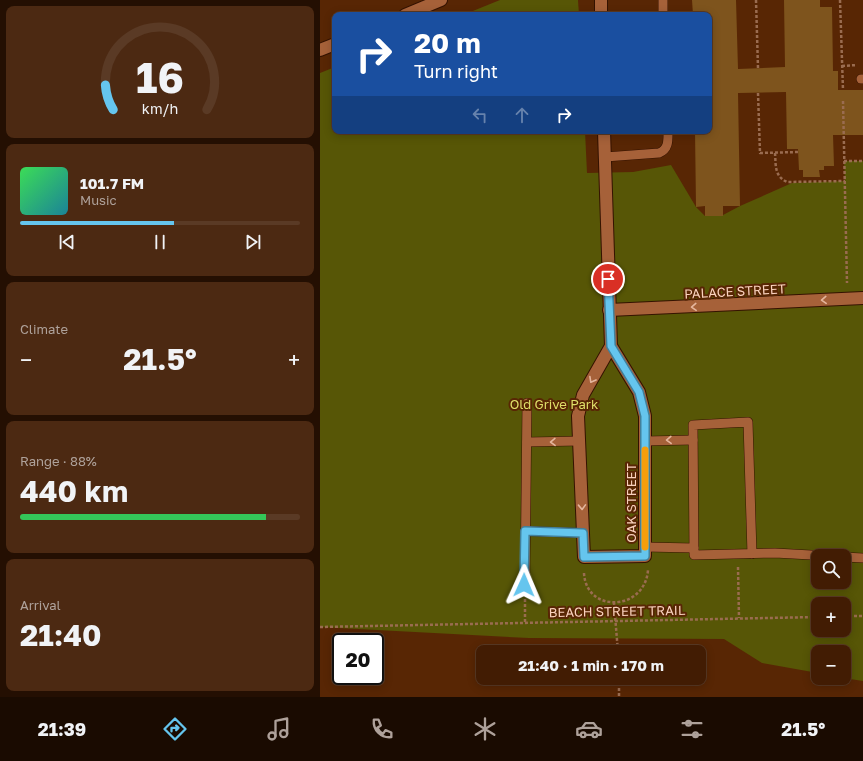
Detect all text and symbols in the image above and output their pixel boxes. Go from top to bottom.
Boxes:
text: 20 m [414,26,481,59]
icon: right [348,28,400,80]
text: 16 [136,52,184,102]
text: Turn right [414,60,498,82]
text: km/h [142,100,178,117]
icon: left [469,104,491,126]
icon: ahead [511,104,533,126]
icon: right [553,104,575,126]
text: 101.7 FM [80,174,144,192]
text: Music [80,192,117,208]
icon: previous [56,231,78,253]
icon: pause [149,231,171,253]
icon: next [242,231,264,253]
pin [591,262,625,296]
icon: arrive [597,268,619,290]
street label: PALACE STREET [684,280,786,302]
one-way arrow [821,296,827,304]
one-way arrow [691,302,697,311]
text: Climate [20,321,68,337]
text: 21.5° [123,341,197,377]
text: − [20,346,32,373]
text: + [288,346,300,373]
one-way arrow [589,375,596,383]
park label: Old Grive Park [510,396,599,412]
one-way arrow [666,436,672,445]
one-way arrow [550,438,556,446]
text: Range · 88% [20,453,97,469]
street label: OAK STREET [623,463,639,543]
text: 440 km [20,473,128,509]
one-way arrow [578,504,586,510]
map controls [811,549,851,685]
button: search [811,549,851,589]
position arrow [503,564,545,606]
text: Arrival [20,597,61,613]
button: + [811,597,851,637]
street label: BEACH STREET TRAIL [549,602,686,620]
text: 21:40 [20,617,102,653]
speed limit sign: 20 [332,633,384,685]
button: − [811,645,851,685]
text: 21:40 · 1 min · 170 m [518,656,664,674]
icon: directions [161,715,189,743]
icon: music [265,715,293,743]
icon: phone [368,715,396,743]
icon: climate [471,715,499,743]
icon: car [575,715,603,743]
icon: filters [678,715,706,743]
text: 21:39 [38,718,86,740]
text: 21.5° [781,718,825,740]

